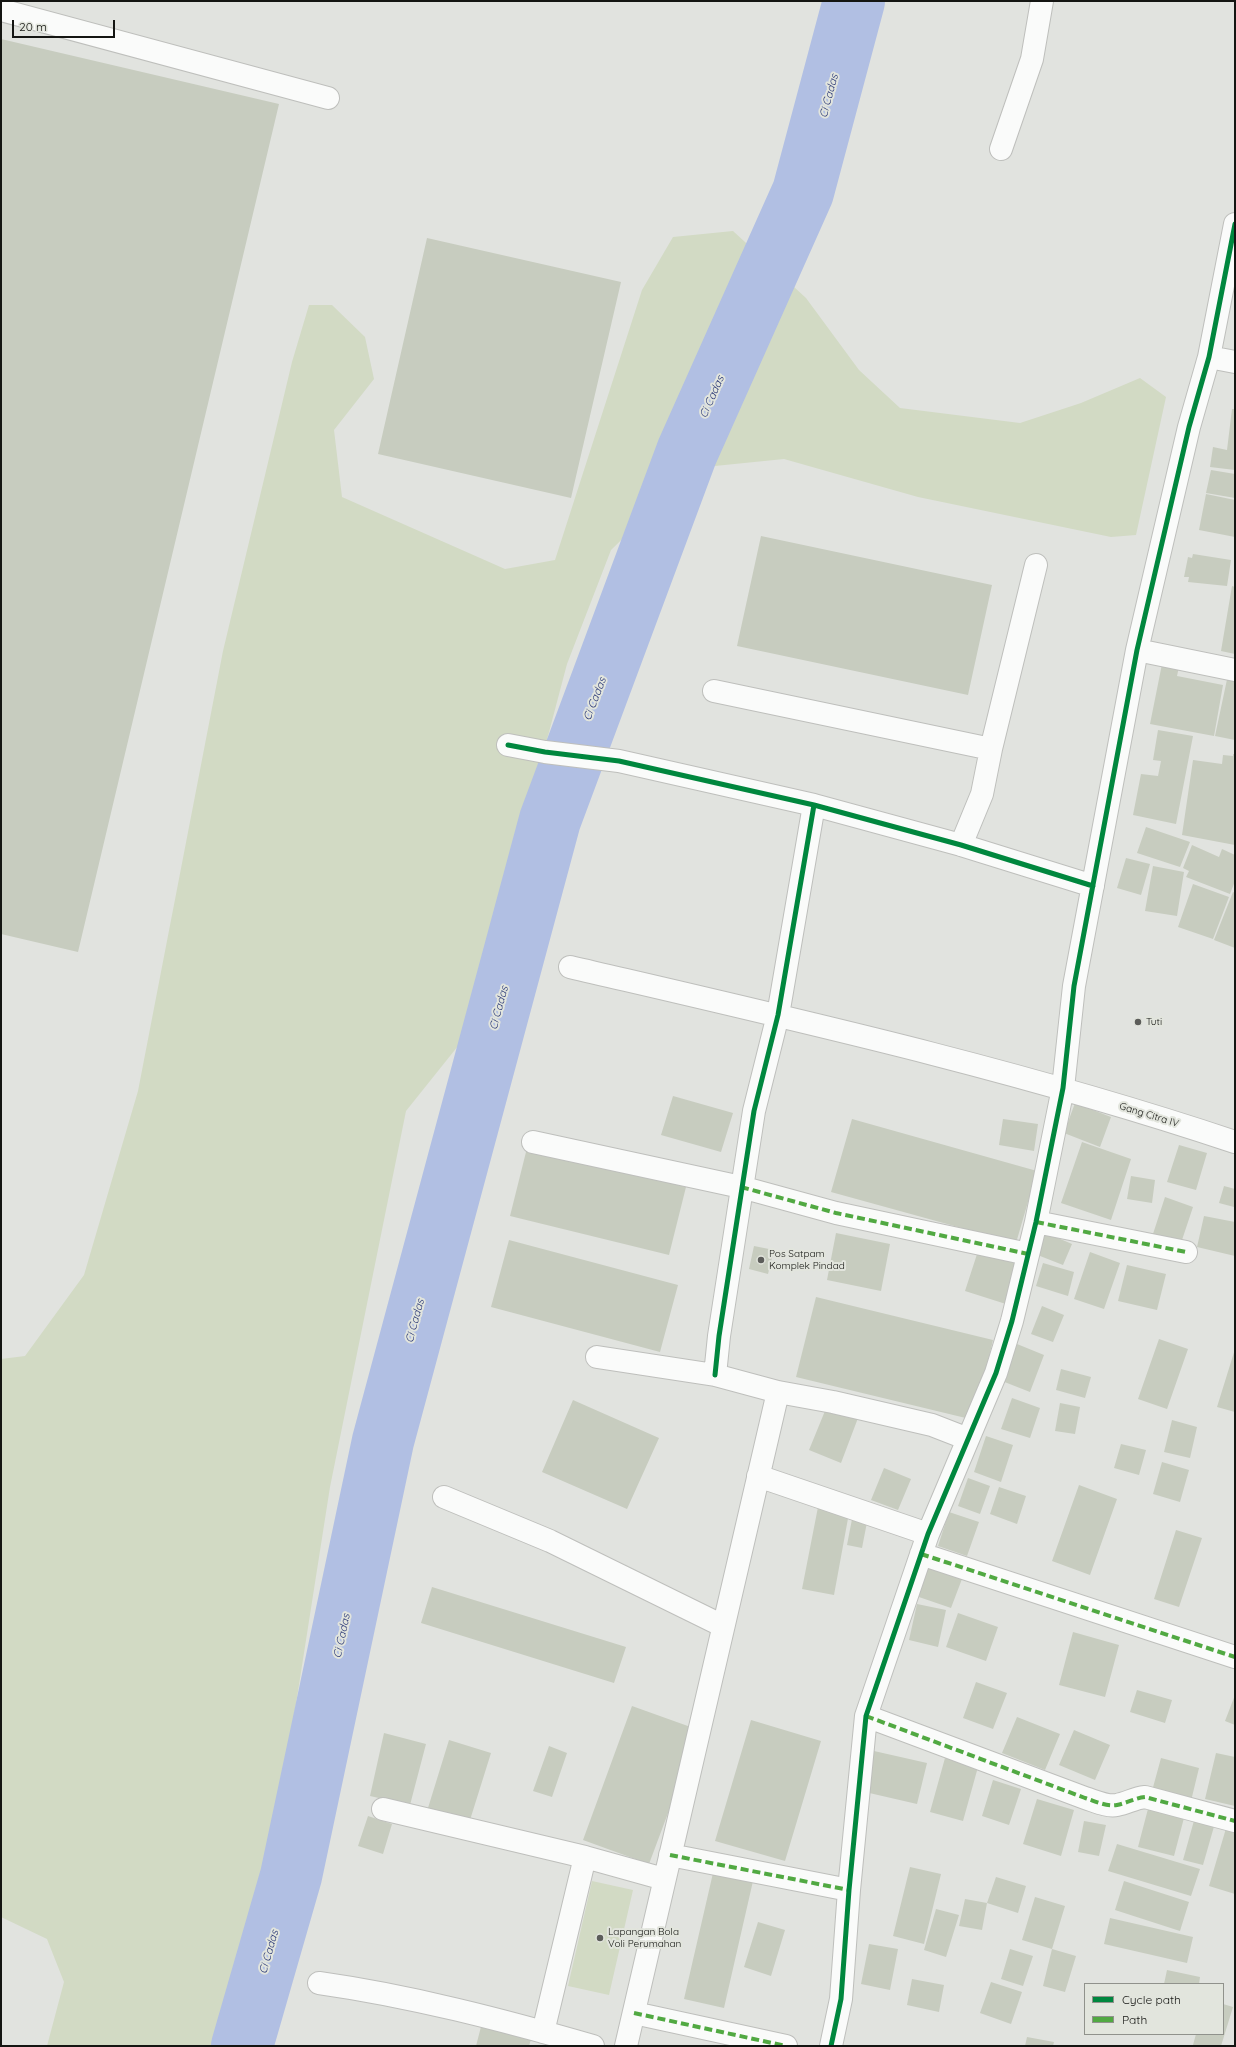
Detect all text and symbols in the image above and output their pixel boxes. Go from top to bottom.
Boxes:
scale bar [14,12,117,38]
text: 20 m [19,19,47,34]
water label: Ci Cadas [817,73,841,119]
water label: Ci Cadas [697,374,727,420]
water label: Ci Cadas [581,676,609,722]
water label: Ci Cadas [487,985,511,1031]
place label: Tuti [1146,1016,1162,1028]
marker: Tuti [1133,1017,1143,1027]
street label: Gang Citra IV [1118,1100,1180,1130]
place label: Pos Satpam Komplek Pindad [769,1248,845,1272]
marker: Pos Satpam Komplek Pindad [756,1255,766,1265]
water label: Ci Cadas [403,1298,427,1344]
water label: Ci Cadas [331,1613,353,1659]
place label: Lapangan Bola Voli Perumahan [608,1926,681,1950]
water label: Ci Cadas [256,1929,282,1975]
marker: Lapangan Bola Voli Perumahan [595,1933,605,1943]
legend [1084,1983,1224,2035]
text: Cycle path [1122,1992,1181,2007]
text: Path [1122,2012,1147,2027]

